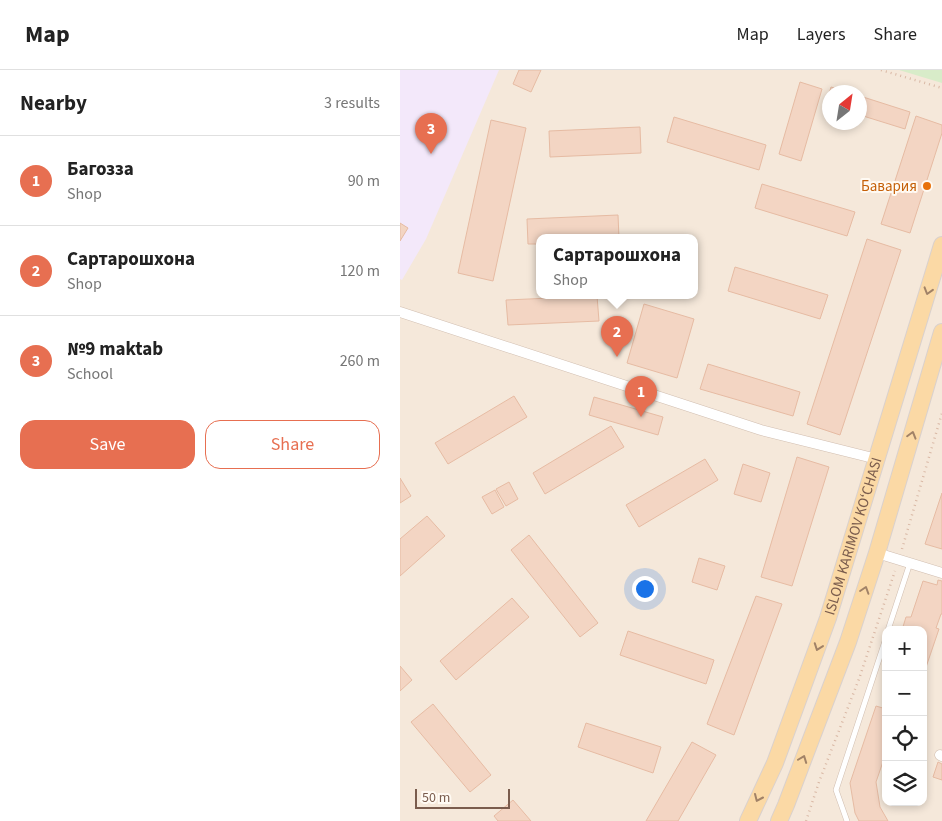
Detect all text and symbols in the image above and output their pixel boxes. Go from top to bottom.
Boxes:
text: Map [25,17,70,52]
text: Map [737,22,769,47]
text: Layers [797,22,846,47]
text: Share [874,22,917,47]
north arrow [822,85,867,130]
text: Nearby [20,88,87,118]
text: 3 results [324,92,380,114]
pin: 3 [415,113,447,154]
text: Багозза [67,156,134,183]
text: 1 [32,170,40,192]
text: 90 m [348,170,380,192]
place label: Бавария [861,176,917,197]
marker: Бавария [921,180,933,192]
text: Shop [67,183,102,205]
popup [536,234,698,299]
text: Сартарошхона [553,242,681,269]
text: Сартарошхона [67,246,195,273]
text: 2 [32,260,40,282]
text: 120 m [340,260,380,282]
text: Shop [553,269,588,291]
text: Shop [67,273,102,295]
one-way arrow [923,287,933,295]
pin: 2 [601,316,633,357]
text: №9 maktab [67,336,163,363]
text: 3 [32,350,40,372]
text: 260 m [340,350,380,372]
text: School [67,363,113,385]
pin: 1 [625,376,657,417]
button: Save [20,420,195,469]
button: Share [205,420,380,469]
one-way arrow [906,431,916,439]
street label: ISLOM KARIMOV KO‘CHASI [819,455,888,618]
your location [632,576,658,602]
one-way arrow [859,587,869,595]
map controls [882,626,927,806]
button: + [882,626,927,671]
one-way arrow [813,642,824,651]
button: − [882,671,927,716]
button: locate [882,716,927,761]
one-way arrow [797,756,807,764]
button: layers [882,761,927,806]
scale bar [415,786,510,809]
text: 50 m [422,788,450,808]
one-way arrow [754,793,765,802]

